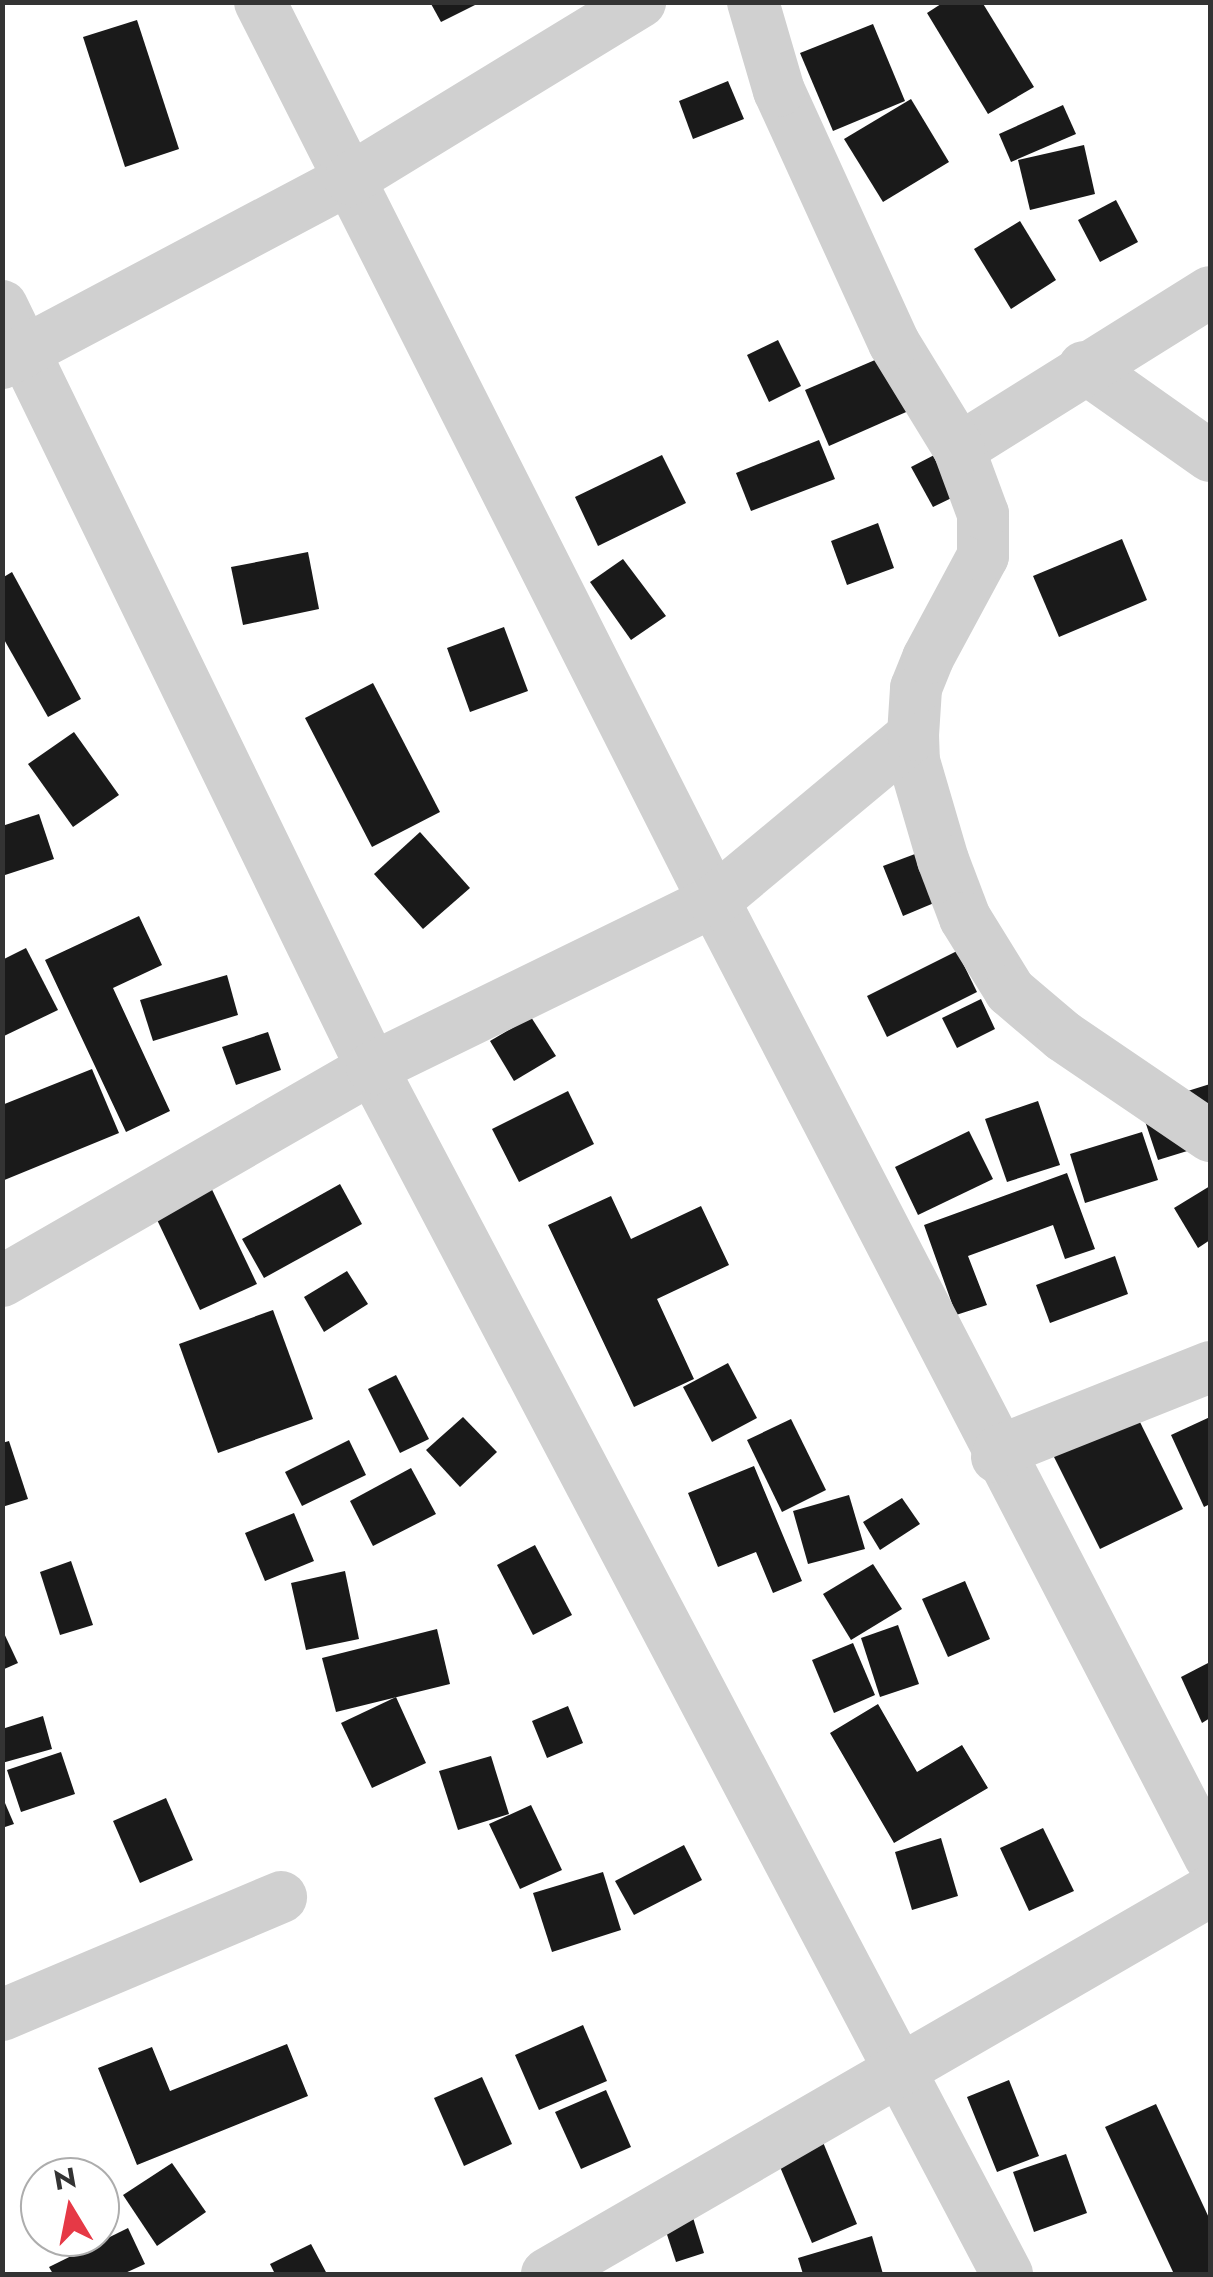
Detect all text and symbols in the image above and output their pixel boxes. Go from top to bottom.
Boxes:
north arrow [20,2157,120,2257]
text: N [51,2157,80,2201]

